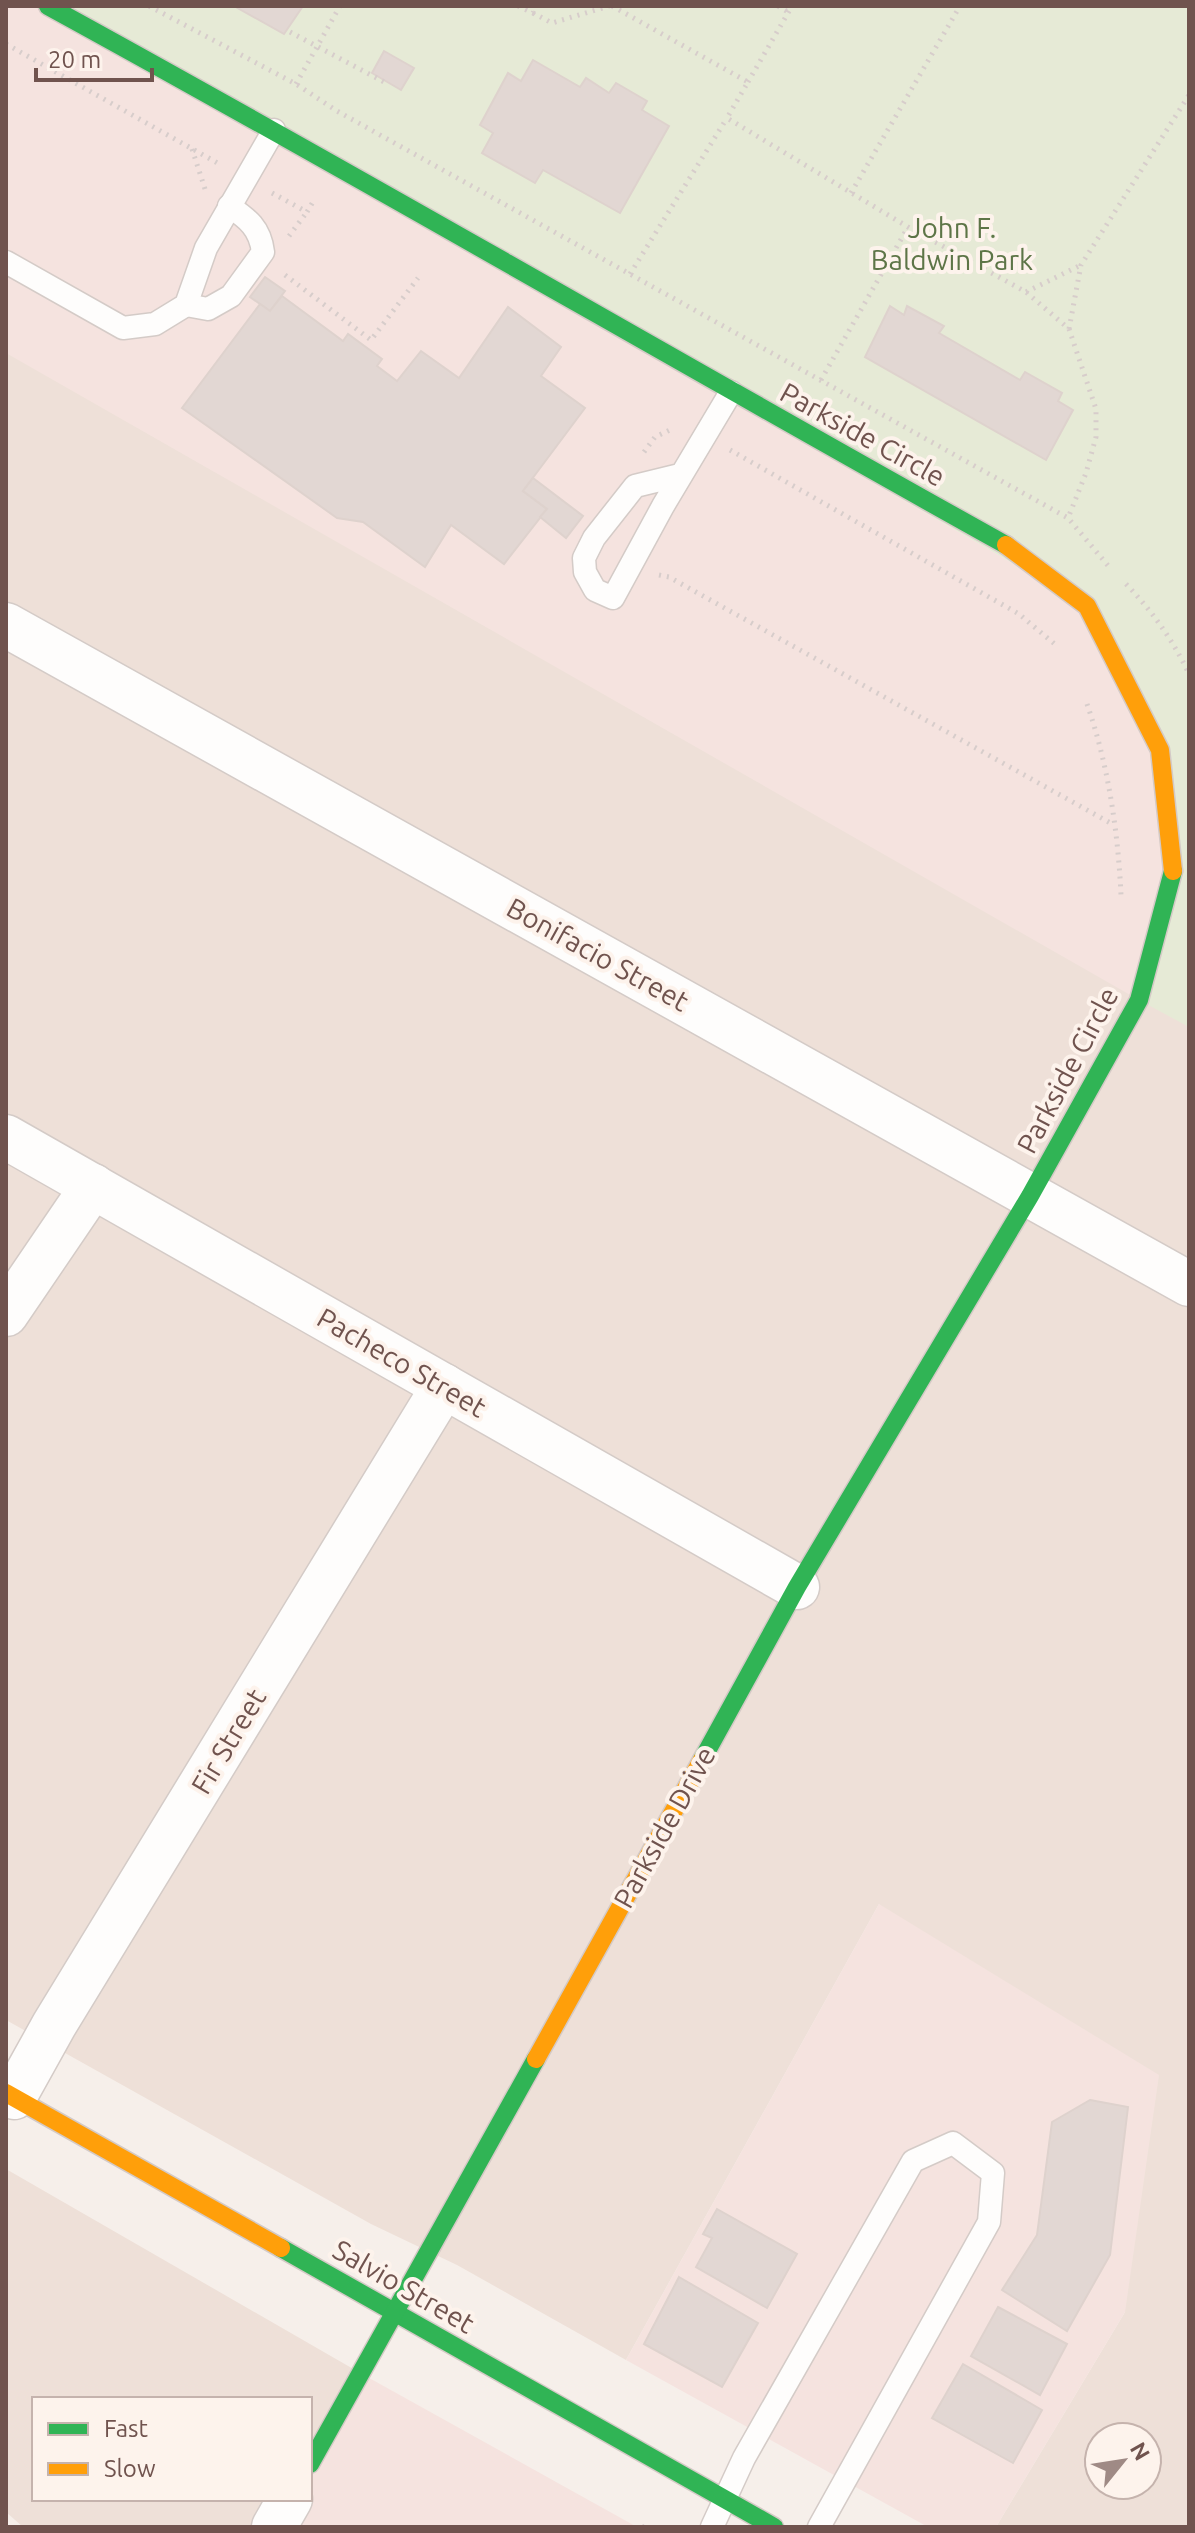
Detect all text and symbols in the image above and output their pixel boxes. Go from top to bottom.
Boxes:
scale bar [36,32,152,82]
text: 20 m [48,46,101,73]
park label: John F. Baldwin Park [871,212,1033,275]
street label: Parkside Circle [775,376,951,492]
street label: Bonifacio Street [502,891,694,1017]
street label: Parkside Circle [1010,982,1124,1158]
street label: Pacheco Street [312,1301,492,1423]
street label: Fir Street [185,1683,271,1799]
street label: Parkside Drive [607,1741,721,1913]
street label: Salvio Street [328,2233,480,2339]
legend [32,2397,312,2501]
text: Fast [104,2415,148,2442]
north arrow [1083,2421,1163,2501]
text: N [1126,2437,1156,2464]
text: Slow [104,2455,156,2482]

